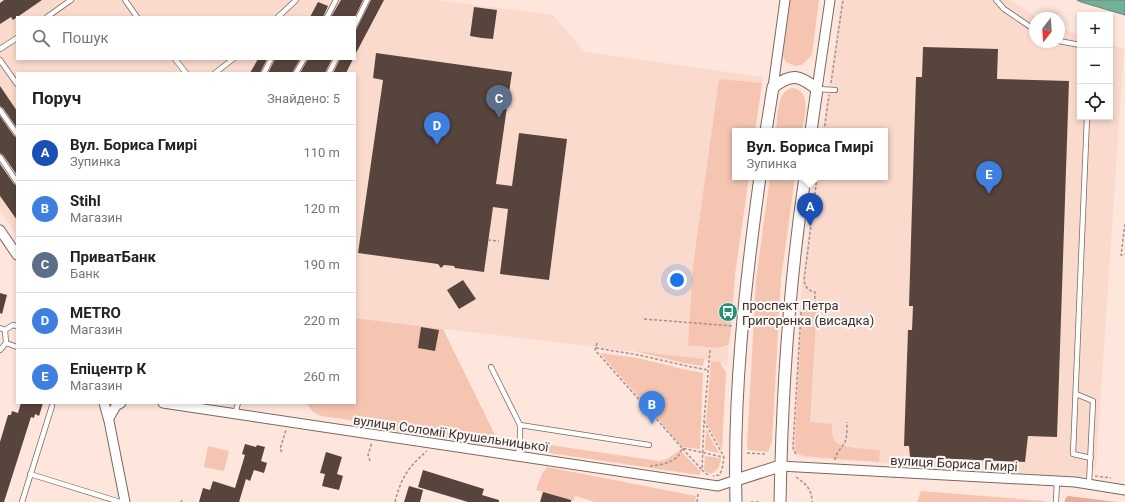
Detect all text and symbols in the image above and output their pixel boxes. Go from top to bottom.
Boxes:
north arrow [1029,12,1065,48]
map controls [1077,12,1113,120]
button: + [1077,12,1113,48]
search box [16,16,356,60]
icon: search [30,27,52,49]
text: Пошук [62,29,109,47]
button: − [1077,48,1113,84]
button: locate [1077,84,1113,120]
pin: C [486,85,512,118]
text: Поруч [32,88,81,108]
text: Знайдено: 5 [267,91,340,106]
pin: D [424,112,450,145]
popup [732,128,888,180]
text: Вул. Бориса Гмирі [70,136,197,154]
text: Вул. Бориса Гмирі [746,138,874,156]
text: A [41,145,49,160]
text: 110 m [303,145,340,160]
text: Зупинка [70,154,120,169]
text: Зупинка [746,156,797,171]
pin: E [976,161,1002,194]
text: Stihl [70,192,101,210]
pin: A [797,193,823,226]
text: B [41,201,49,216]
text: 120 m [303,201,340,216]
text: Магазин [70,210,123,225]
text: ПриватБанк [70,248,156,266]
text: C [41,257,49,272]
text: 190 m [303,257,340,272]
text: Банк [70,266,100,281]
your location [667,270,687,290]
place label: проспект Петра Григоренка (висадка) [742,298,874,328]
bus stop icon: проспект Петра Григоренка (висадка) [717,301,739,323]
text: METRO [70,304,121,322]
text: D [41,313,49,328]
text: 220 m [303,313,340,328]
text: Магазин [70,322,123,337]
text: Епіцентр К [70,360,146,378]
text: E [41,369,49,384]
text: 260 m [303,369,340,384]
text: Магазин [70,378,123,393]
pin: B [639,391,665,424]
street label: вулиця Соломії Крушельницької [352,412,550,455]
street label: вулиця Бориса Гмирі [890,453,1018,474]

